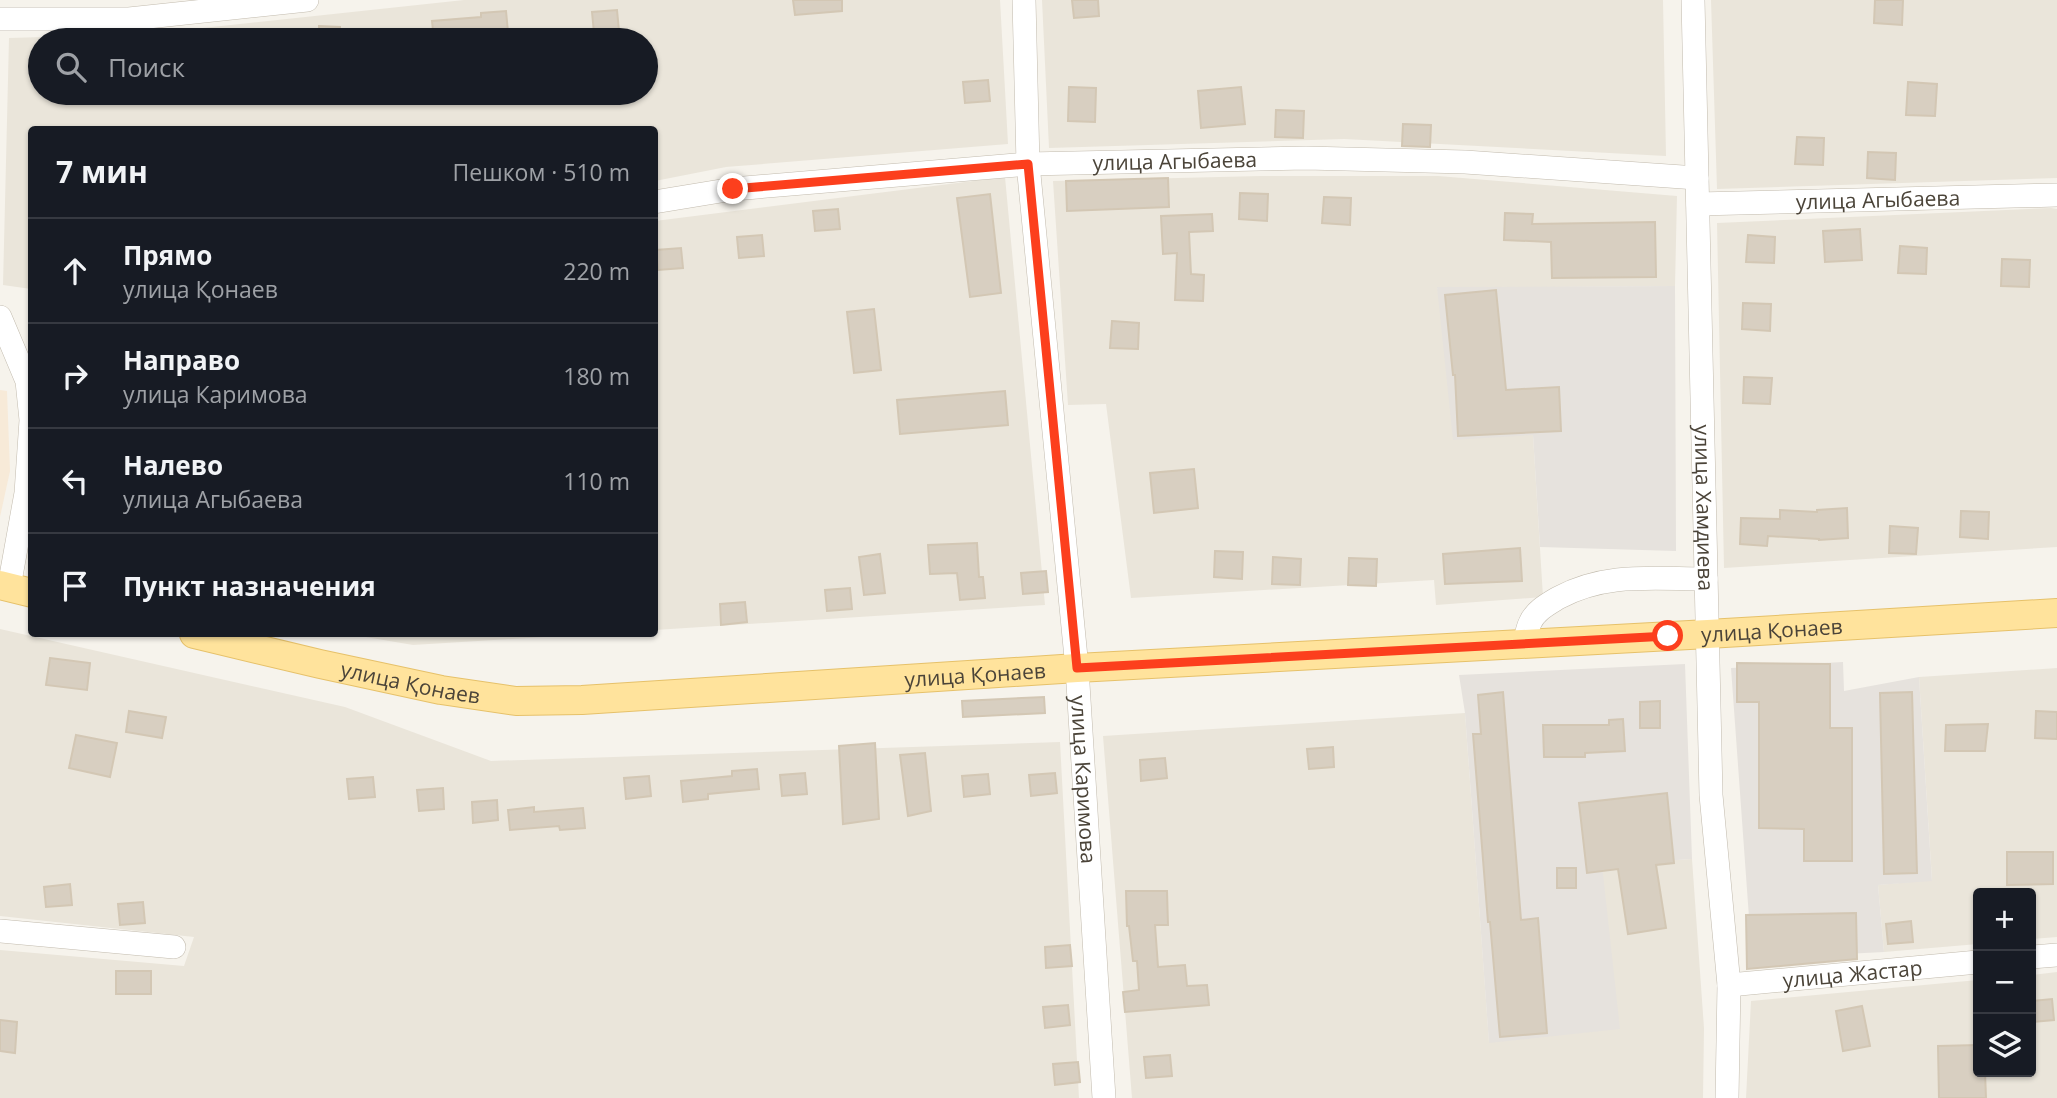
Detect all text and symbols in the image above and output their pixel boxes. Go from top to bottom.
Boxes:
search box [28,28,658,105]
icon: search [52,48,90,86]
text: Поиск [108,49,185,85]
street label: улица Агыбаева [1092,145,1257,177]
text: 7 мин [56,151,148,192]
text: Пешком · 510 m [453,156,630,188]
route end [717,173,748,204]
street label: улица Агыбаева [1795,183,1960,216]
text: Прямо [123,237,212,273]
icon: ahead [56,252,94,290]
text: 220 m [563,255,630,287]
text: улица Қонаев [123,273,278,305]
text: Направо [123,342,240,378]
icon: right [56,357,94,395]
text: 180 m [563,360,630,392]
text: улица Каримова [123,378,308,410]
street label: улица Хамдиева [1689,424,1720,591]
text: Налево [123,447,223,483]
icon: left [56,462,94,500]
text: 110 m [563,465,630,497]
text: улица Агыбаева [123,483,303,515]
icon: arrive [56,567,94,605]
text: Пункт назначения [123,568,376,604]
street label: улица Қонаев [1700,612,1843,648]
route start [1652,620,1683,651]
street label: улица Қонаев [338,655,482,710]
street label: улица Қонаев [904,656,1047,693]
street label: улица Каримова [1065,694,1103,864]
map controls [1973,888,2036,1077]
button: + [1973,888,2036,951]
button: − [1973,951,2036,1014]
street label: улица Жастар [1781,953,1923,994]
button: layers [1973,1014,2036,1077]

